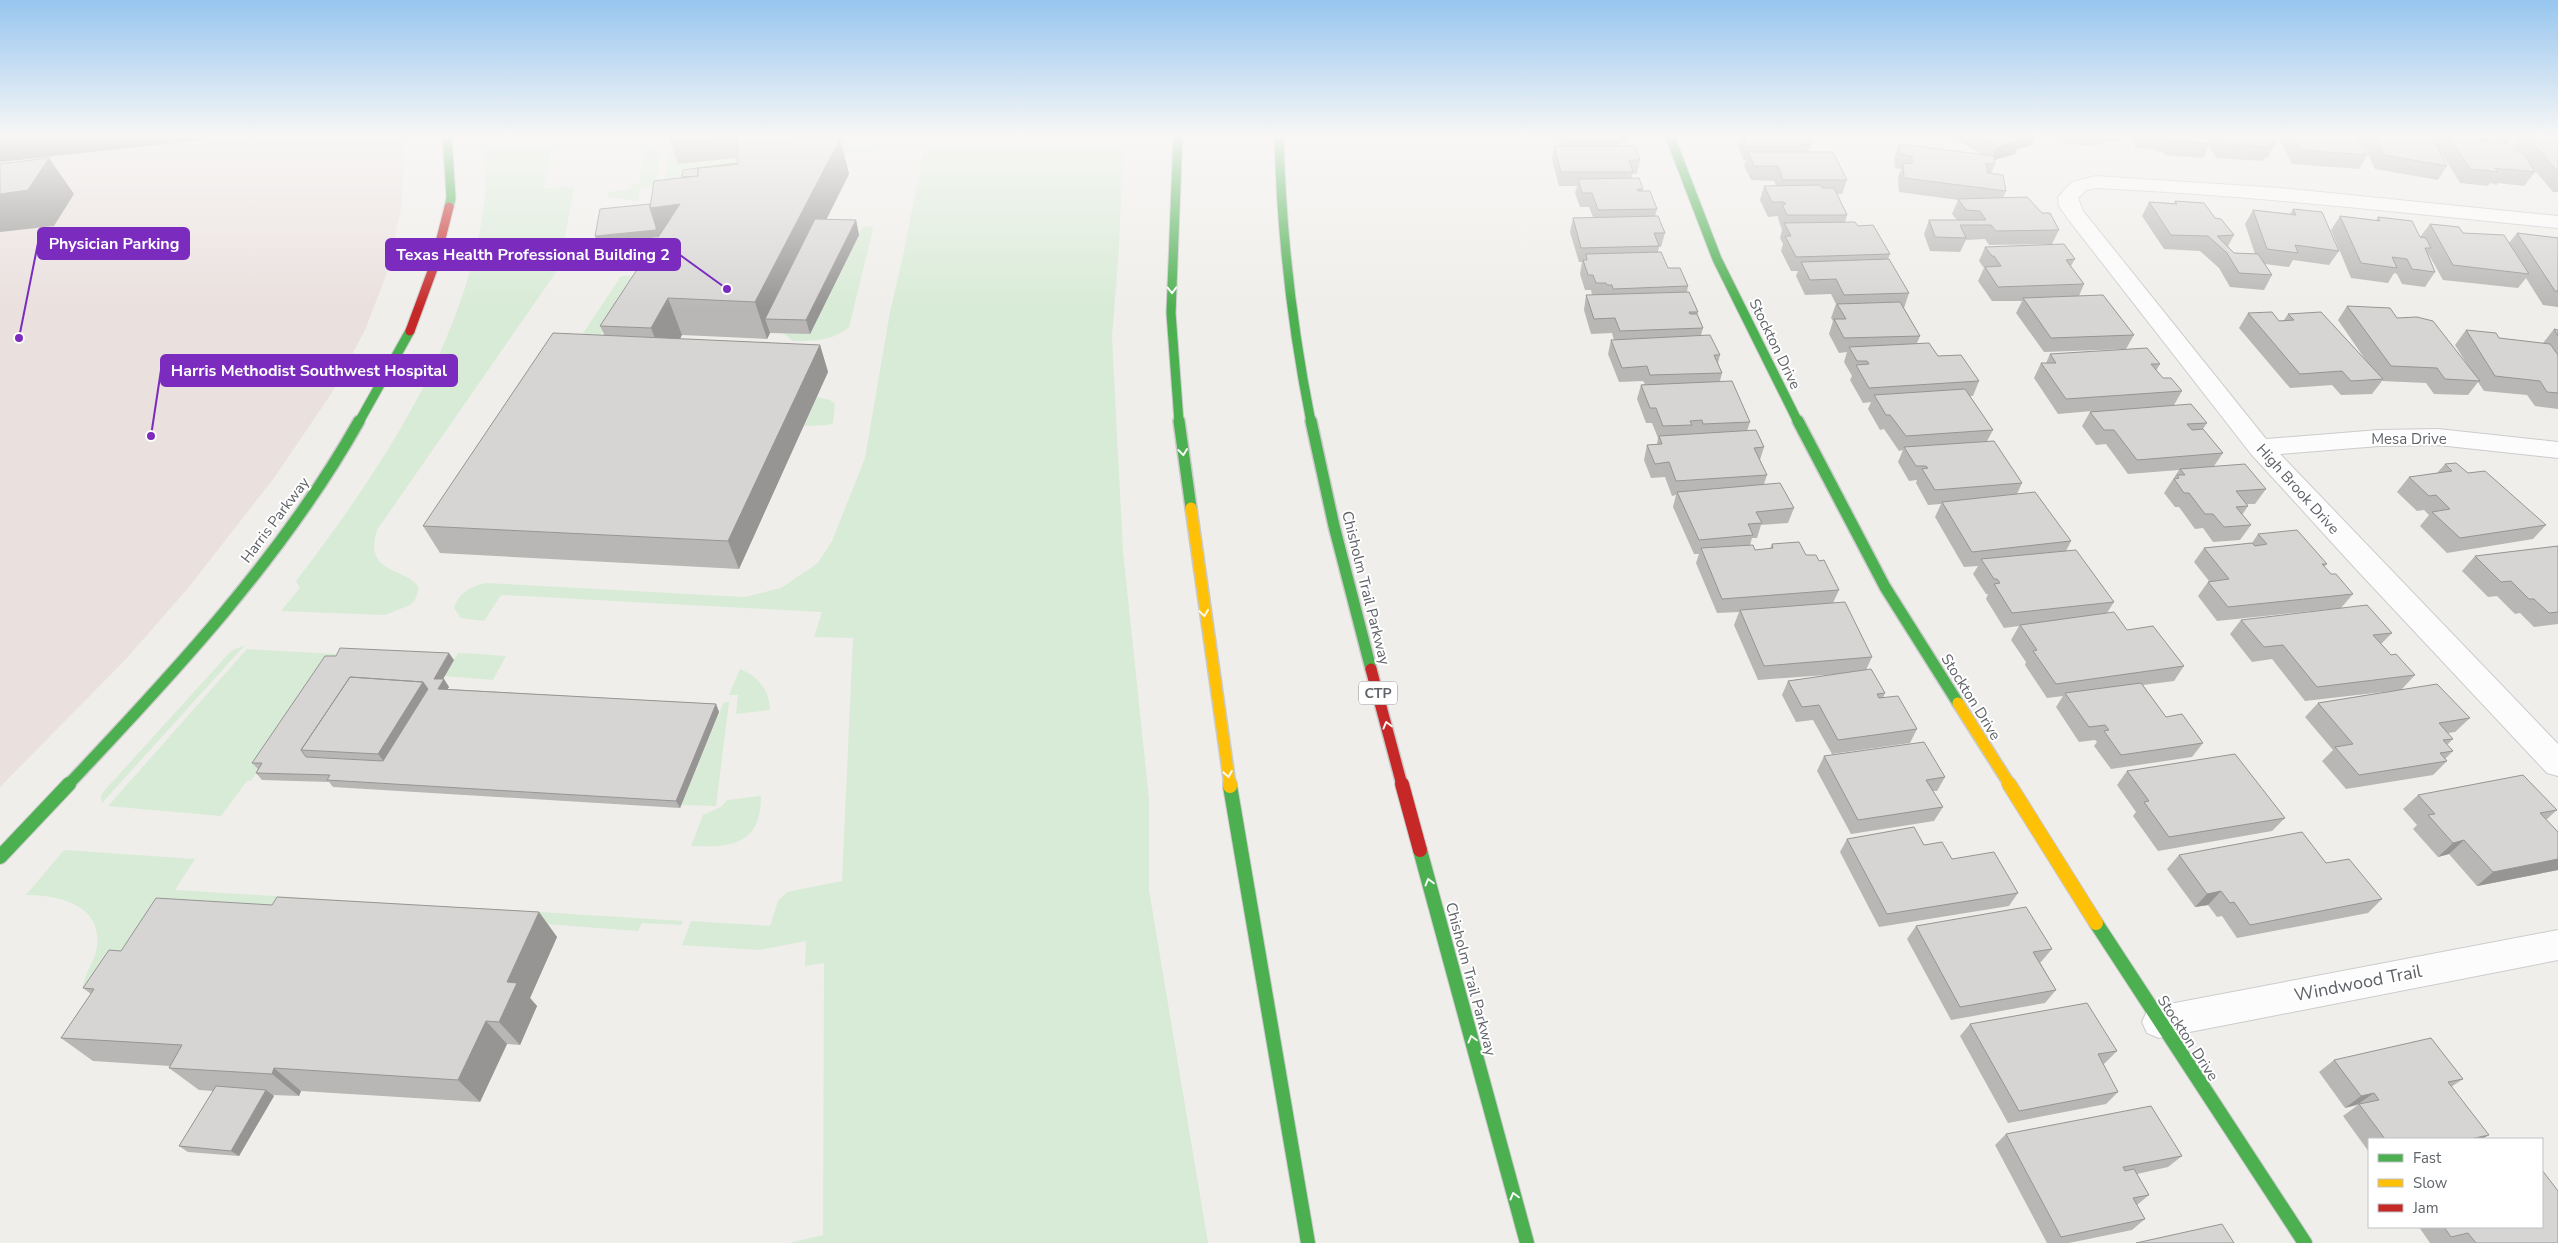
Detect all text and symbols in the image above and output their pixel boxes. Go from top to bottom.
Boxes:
callout: Physician Parking [38,228,189,259]
text: Physician Parking [49,233,179,255]
callout: Texas Health Professional Building 2 [386,239,680,270]
text: Texas Health Professional Building 2 [396,244,670,266]
one-way arrow [1167,286,1177,294]
street label: Stockton Drive [1744,295,1806,393]
callout: Harris Methodist Southwest Hospital [161,355,457,386]
text: Harris Methodist Southwest Hospital [171,360,447,382]
street label: Mesa Drive [2371,429,2447,449]
street label: High Brook Drive [2252,440,2344,538]
one-way arrow [1177,448,1188,456]
street label: Harris Parkway [236,473,314,567]
street label: Chisholm Trail Parkway [1337,509,1395,667]
one-way arrow [1198,610,1209,618]
street label: Stockton Drive [1936,650,2006,744]
road number: CTP [1359,681,1397,704]
one-way arrow [1382,722,1392,730]
one-way arrow [1222,770,1232,778]
one-way arrow [1424,878,1435,887]
street label: Chisholm Trail Parkway [1441,900,1501,1058]
street label: Windwood Trail [2292,959,2425,1007]
street label: Stockton Drive [2153,991,2223,1085]
one-way arrow [1467,1036,1477,1044]
legend [2368,1138,2543,1228]
text: Fast [2413,1148,2442,1168]
text: Slow [2413,1173,2448,1193]
one-way arrow [1509,1192,1520,1200]
text: Jam [2412,1198,2439,1218]

